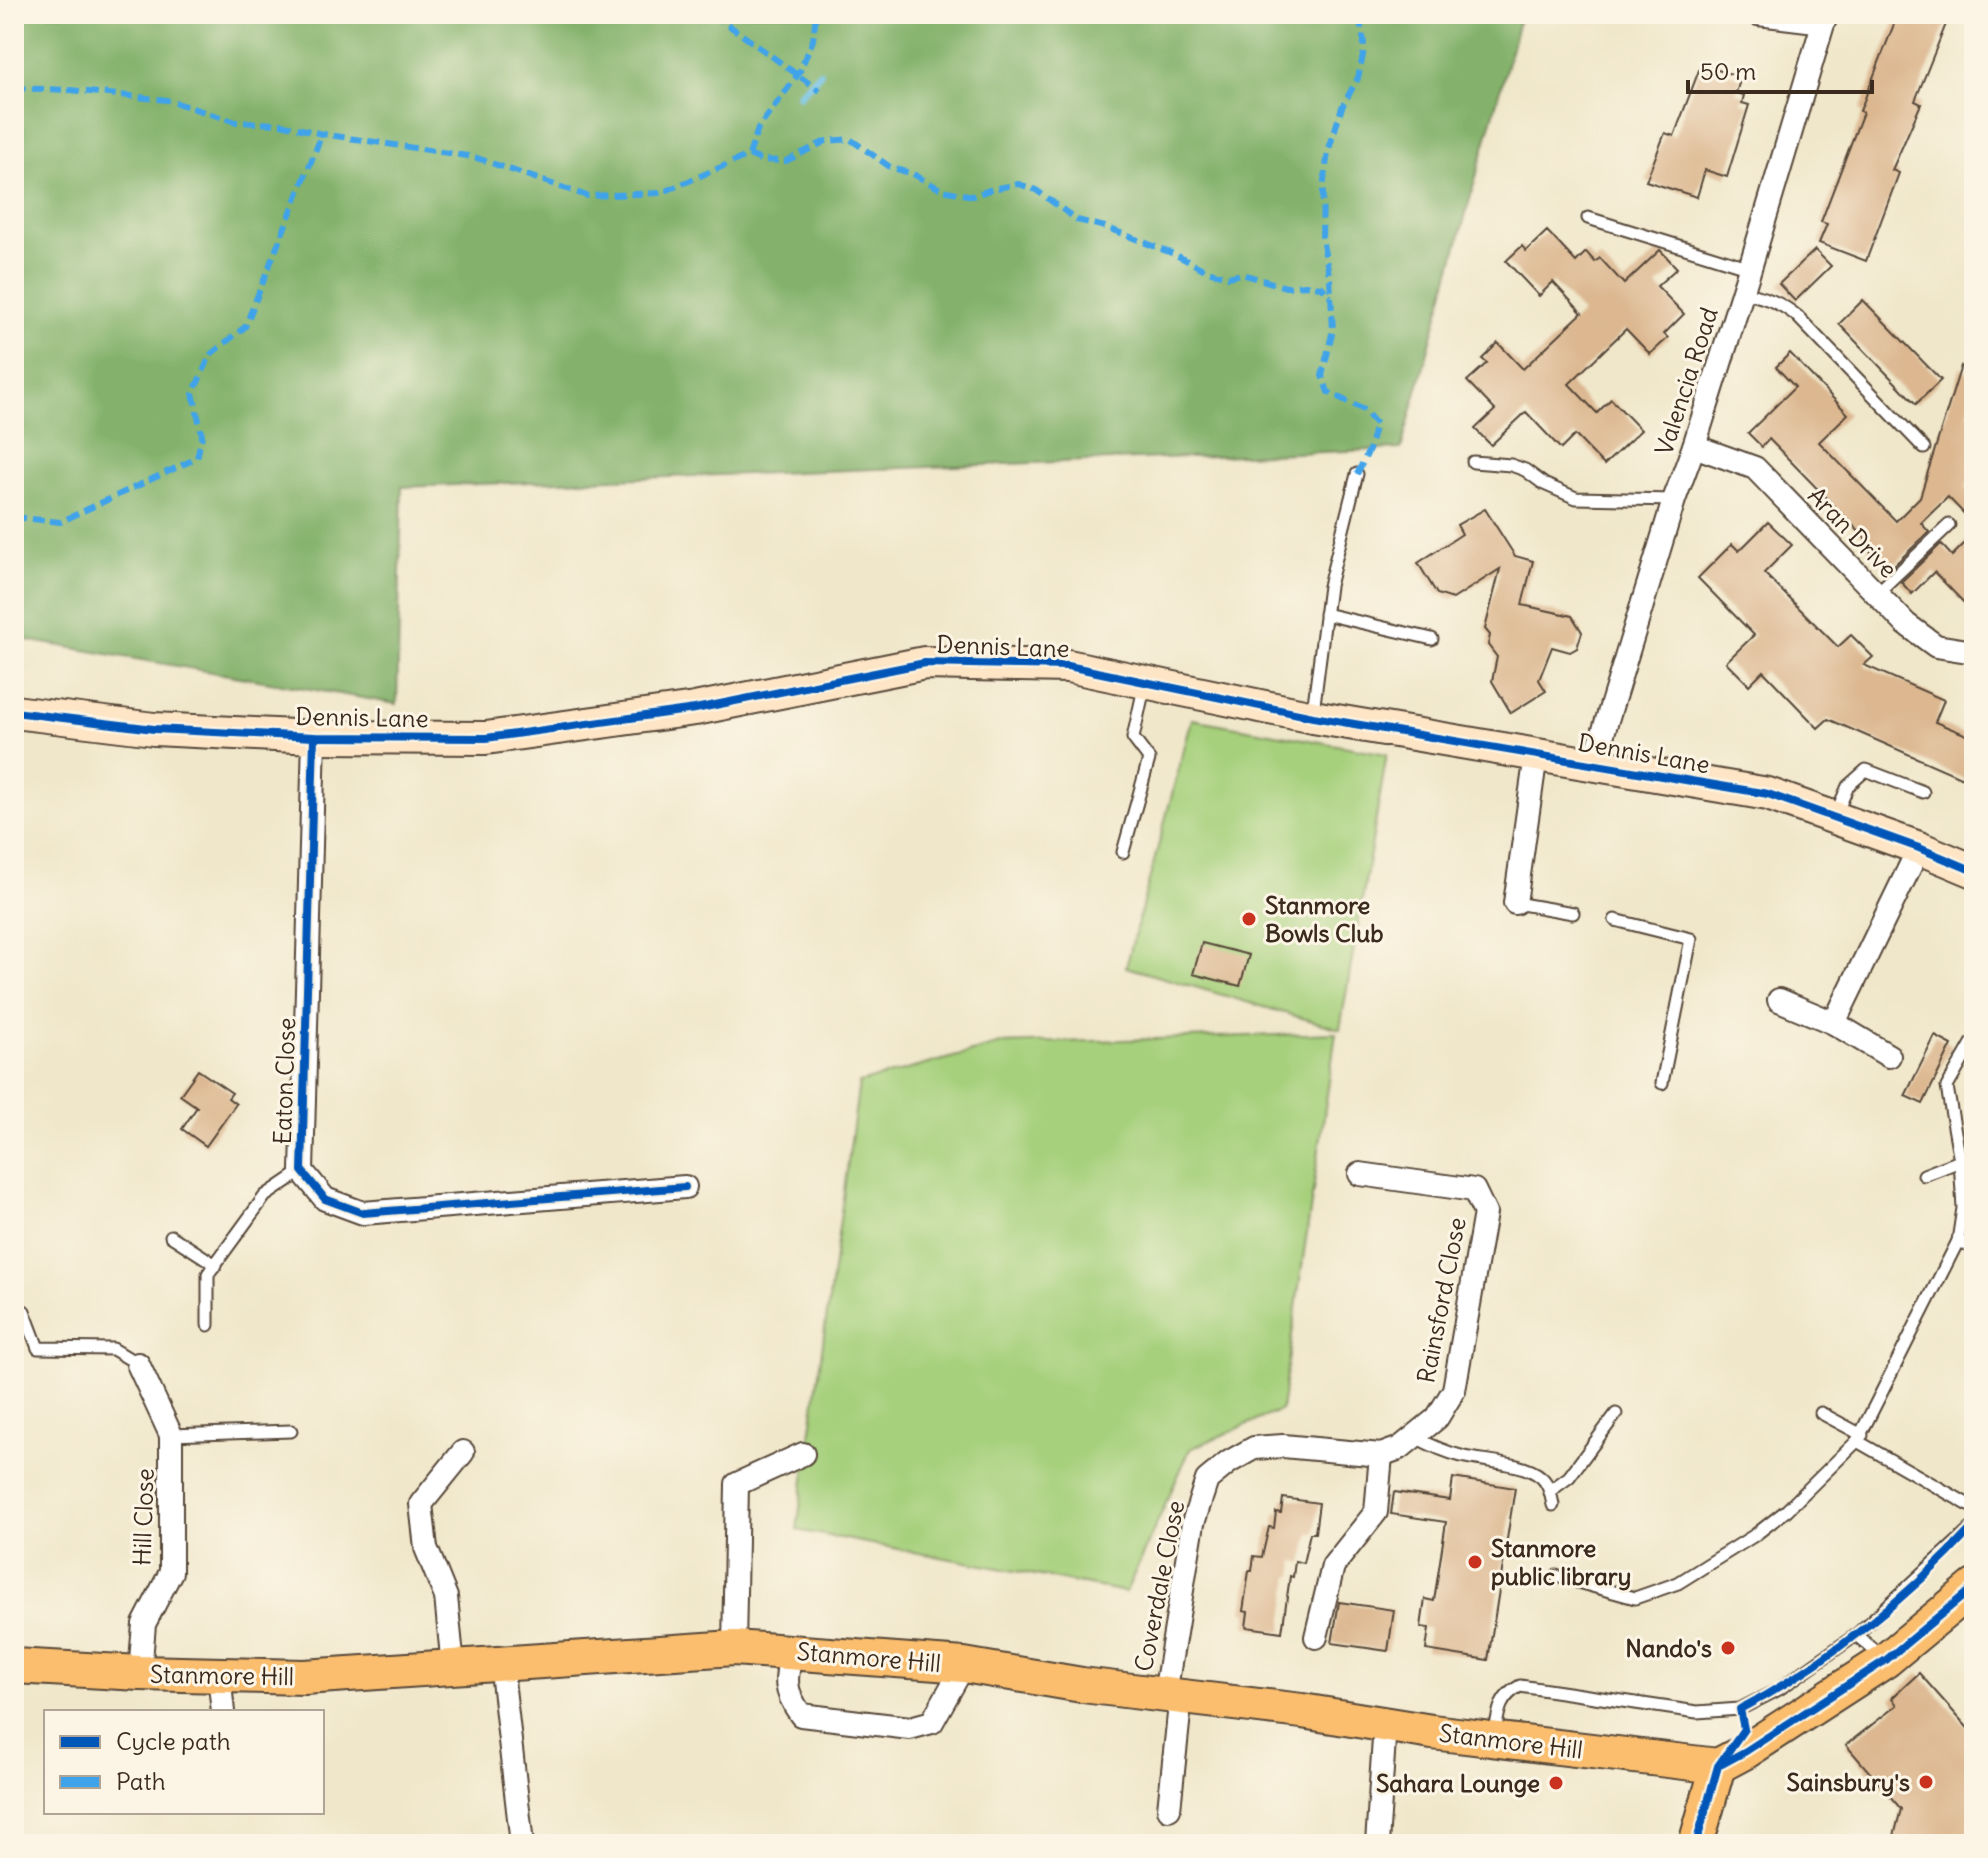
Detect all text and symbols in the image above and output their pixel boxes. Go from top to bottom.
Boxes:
scale bar [1688,44,1872,94]
text: 50 m [1700,56,1756,86]
street label: Valencia Road [1648,304,1724,458]
street label: Aran Drive [1802,480,1904,584]
street label: Dennis Lane [936,629,1070,663]
street label: Dennis Lane [295,701,429,733]
street label: Dennis Lane [1576,727,1712,779]
place label: Stanmore Bowls Club [1265,890,1384,948]
marker: Stanmore Bowls Club [1240,910,1258,928]
street label: Eaton Close [267,1017,301,1145]
street label: Rainsford Close [1410,1215,1472,1385]
street label: Hill Close [126,1468,160,1566]
street label: Coverdale Close [1128,1498,1190,1674]
place label: Stanmore public library [1491,1533,1631,1591]
marker: Stanmore public library [1466,1553,1484,1571]
place label: Nando's [1625,1633,1712,1663]
street label: Stanmore Hill [796,1636,942,1678]
marker: Nando's [1719,1639,1737,1657]
street label: Stanmore Hill [150,1659,294,1691]
legend [44,1710,324,1814]
street label: Stanmore Hill [1438,1717,1584,1765]
text: Cycle path [116,1726,231,1756]
text: Path [116,1766,166,1796]
place label: Sainsbury's [1787,1767,1910,1797]
place label: Sahara Lounge [1376,1768,1540,1798]
marker: Sainsbury's [1917,1773,1935,1791]
marker: Sahara Lounge [1547,1774,1565,1792]

